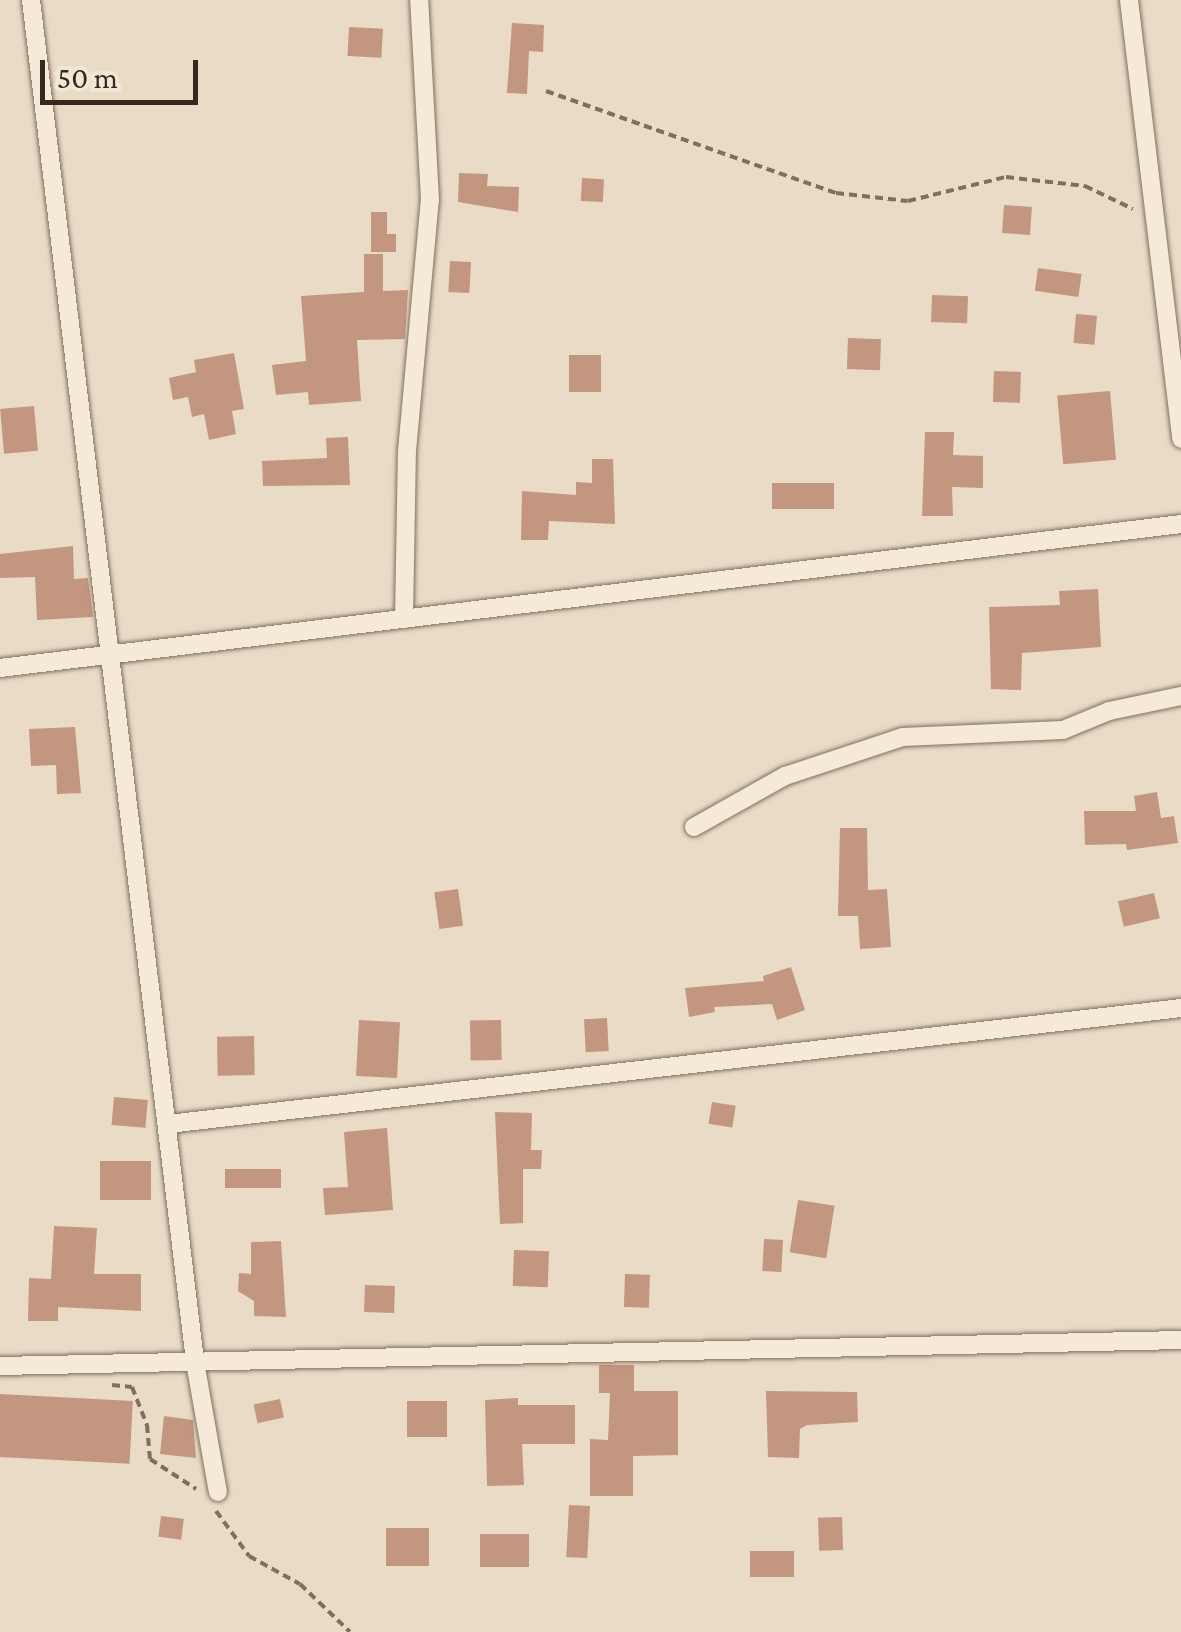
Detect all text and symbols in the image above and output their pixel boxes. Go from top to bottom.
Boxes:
scale bar [45,40,202,102]
text: 50 m [57,61,118,94]

